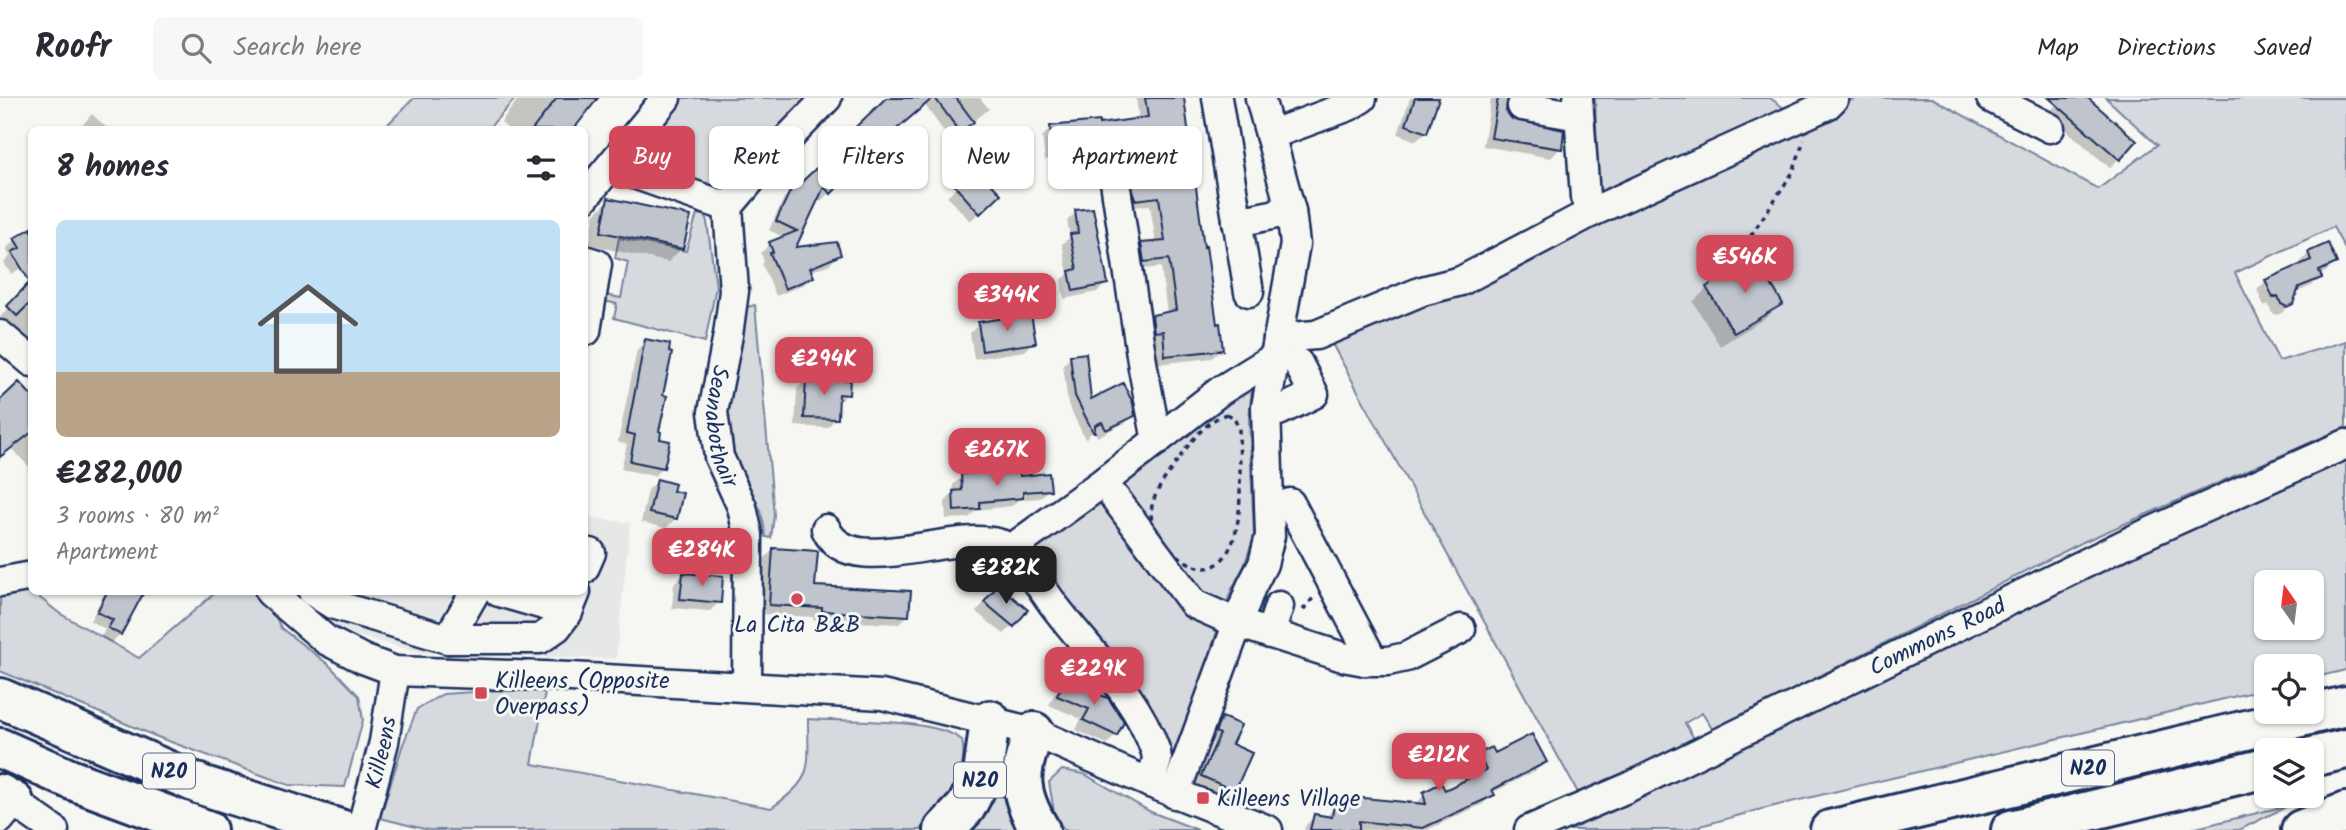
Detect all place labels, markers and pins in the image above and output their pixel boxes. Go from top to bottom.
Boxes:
pin: €546K [1696,236,1794,295]
pin: €344K [958,274,1056,333]
pin: €294K [775,338,873,397]
pin: €267K [948,428,1046,488]
pin: €284K [653,528,751,588]
pin: €282K [957,546,1055,606]
marker: La Cita B&B [789,591,805,607]
place label: La Cita B&B [734,608,860,644]
pin: €229K [1045,648,1143,707]
place label: Killeens (Opposite Overpass) [495,664,670,726]
marker: Killeens (Opposite Overpass) [473,685,489,701]
pin: €212K [1390,734,1488,793]
place label: Killeens Village [1217,782,1360,818]
marker: Killeens Village [1195,790,1211,806]

